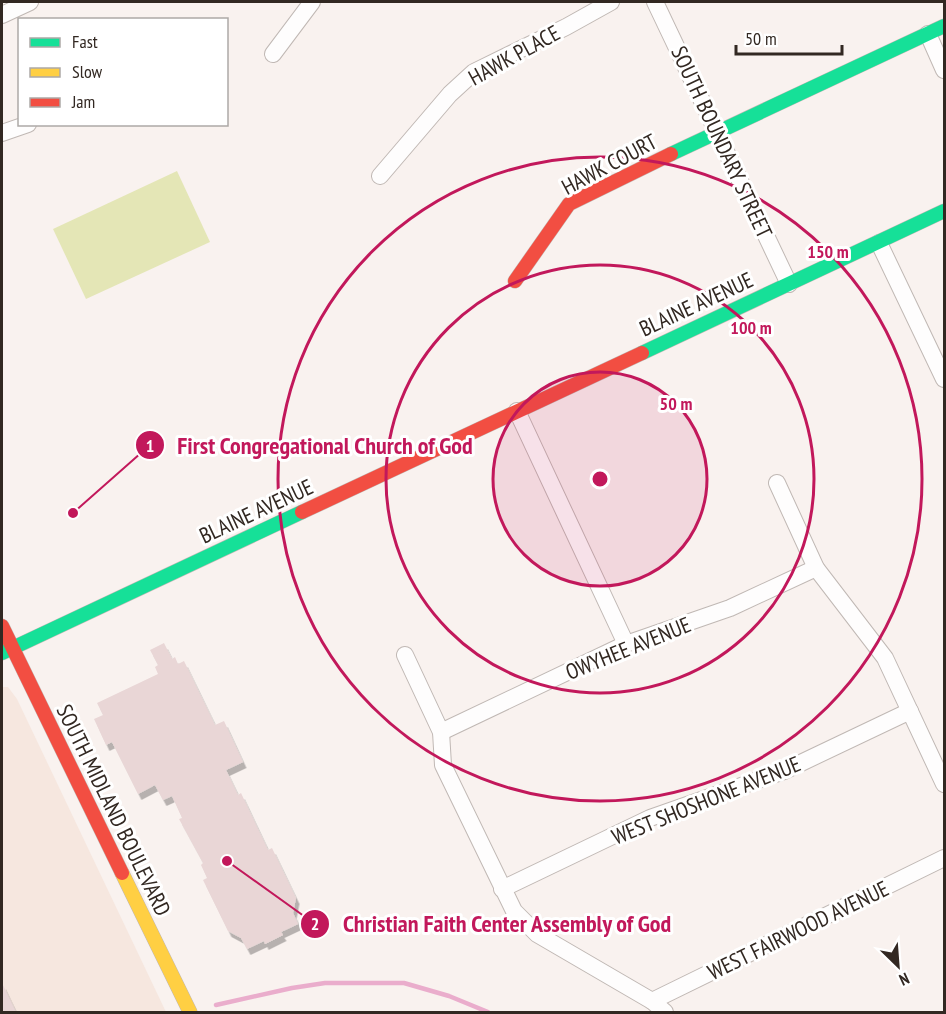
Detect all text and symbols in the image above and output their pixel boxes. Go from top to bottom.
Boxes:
legend [18,18,228,126]
street label: HAWK PLACE [463,18,565,92]
scale bar [736,18,842,56]
text: 50 m [745,27,777,50]
text: Fast [72,30,98,53]
street label: SOUTH BOUNDARY STREET [665,41,779,243]
text: Slow [72,60,103,83]
text: Jam [71,90,95,113]
street label: HAWK COURT [557,127,662,201]
text: 150 m [807,240,849,263]
street label: BLAINE AVENUE [635,265,757,343]
text: 100 m [730,316,772,339]
text: 50 m [660,392,692,415]
callout: First Congregational Church of God [135,424,485,466]
text: First Congregational Church of God [177,430,473,461]
text: 1 [146,434,154,457]
centre of rings [590,469,610,489]
street label: BLAINE AVENUE [195,472,317,550]
street label: OWYHEE AVENUE [561,610,695,686]
street label: SOUTH MIDLAND BOULEVARD [51,700,177,920]
street label: WEST SHOSHONE AVENUE [607,749,805,851]
street label: WEST FAIRWOOD AVENUE [703,874,893,986]
callout: Christian Faith Center Assembly of God [300,903,685,945]
text: Christian Faith Center Assembly of God [343,908,671,939]
text: 2 [311,912,319,935]
north arrow [868,936,928,996]
text: N [896,969,912,990]

